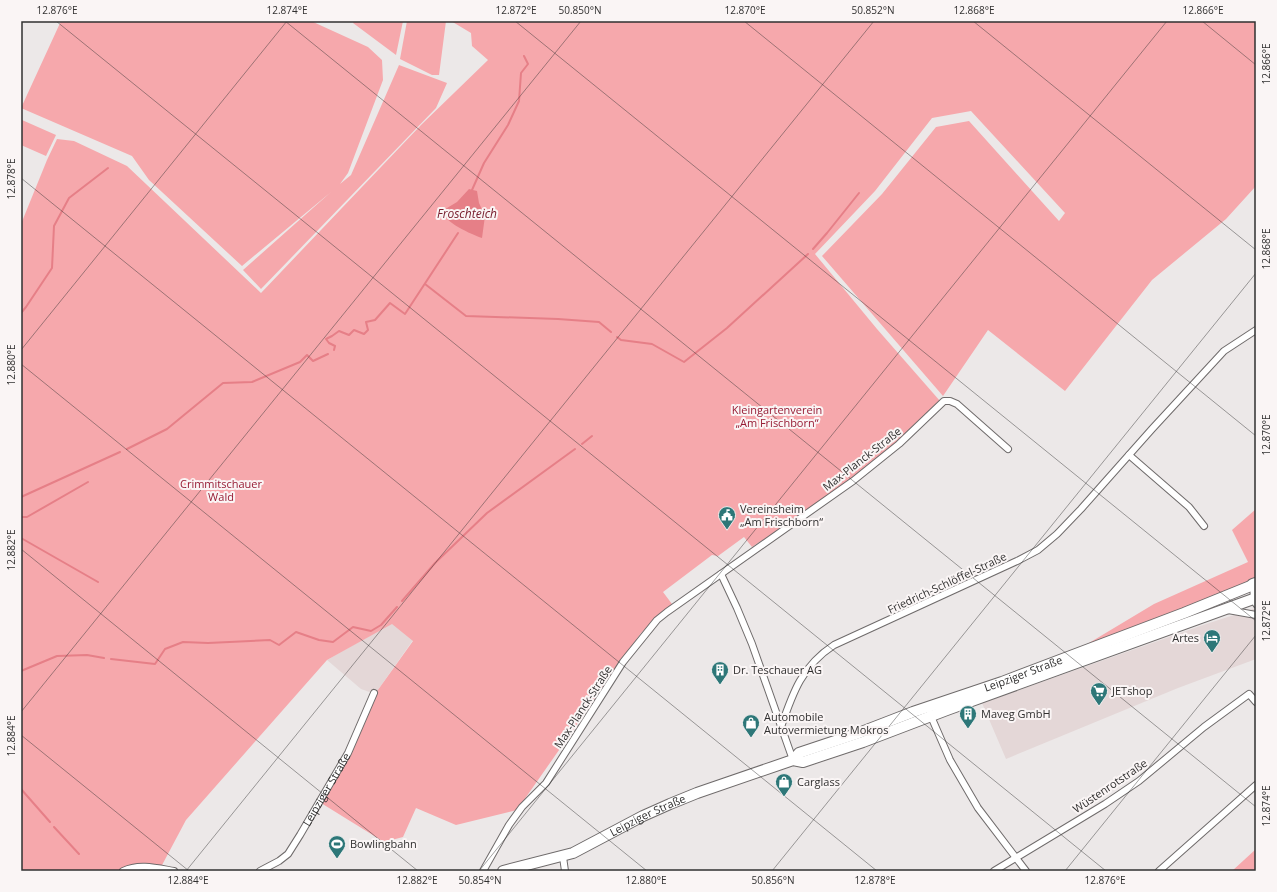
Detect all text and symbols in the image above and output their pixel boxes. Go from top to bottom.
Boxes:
text: 12.876°E [36,3,78,17]
text: 12.874°E [266,3,308,17]
text: 12.872°E [495,3,537,17]
text: 50.850°N [558,3,602,17]
text: 12.870°E [724,3,766,17]
text: 50.852°N [851,3,895,17]
text: 12.868°E [953,3,995,17]
text: 12.866°E [1182,3,1224,17]
text: 12.866°E [1259,43,1273,85]
text: 12.878°E [4,158,18,200]
water label: Froschteich [437,205,497,222]
text: 12.868°E [1259,228,1273,270]
text: 12.880°E [4,344,18,386]
park label: Kleingartenverein „Am Frischborn“ [732,402,822,430]
text: 12.870°E [1259,414,1273,456]
street label: Max-Planck-Straße [819,423,904,494]
park label: Crimmitschauer Wald [180,476,263,504]
place label: Vereinsheim „Am Frischborn“ [740,501,823,529]
public building icon: Vereinsheim „Am Frischborn“ [717,505,737,530]
text: 12.882°E [4,529,18,571]
street label: Friedrich-Schlöffel-Straße [885,548,1009,617]
text: 12.872°E [1259,600,1273,642]
hotel icon: Artes [1202,628,1222,653]
place label: Artes [1172,630,1199,645]
street label: Leipziger Straße [982,652,1064,695]
building icon: Dr. Teschauer AG [710,660,730,685]
street label: Max-Planck-Straße [550,662,615,751]
place label: Dr. Teschauer AG [733,662,822,677]
supermarket icon: JETshop [1089,681,1109,706]
place label: JETshop [1111,683,1153,698]
building icon: Maveg GmbH [958,704,978,729]
place label: Maveg GmbH [981,706,1051,721]
place label: Automobile Autovermietung Mokros [764,709,888,737]
shop icon: Automobile Autovermietung Mokros [741,713,761,738]
text: 12.884°E [4,715,18,757]
street label: Leipziger Straße [299,750,353,829]
street label: Wüstenrotstraße [1070,755,1150,816]
shop icon: Carglass [774,772,794,797]
place label: Carglass [797,774,840,789]
text: 12.874°E [1259,785,1273,827]
street label: Leipziger Straße [607,790,688,839]
sports icon: Bowlingbahn [327,834,347,859]
place label: Bowlingbahn [350,836,417,851]
text: 12.884°E [167,873,209,887]
text: 12.882°E [396,873,438,887]
text: 50.854°N [458,873,502,887]
text: 12.880°E [625,873,667,887]
text: 50.856°N [751,873,795,887]
text: 12.878°E [854,873,896,887]
text: 12.876°E [1084,873,1126,887]

